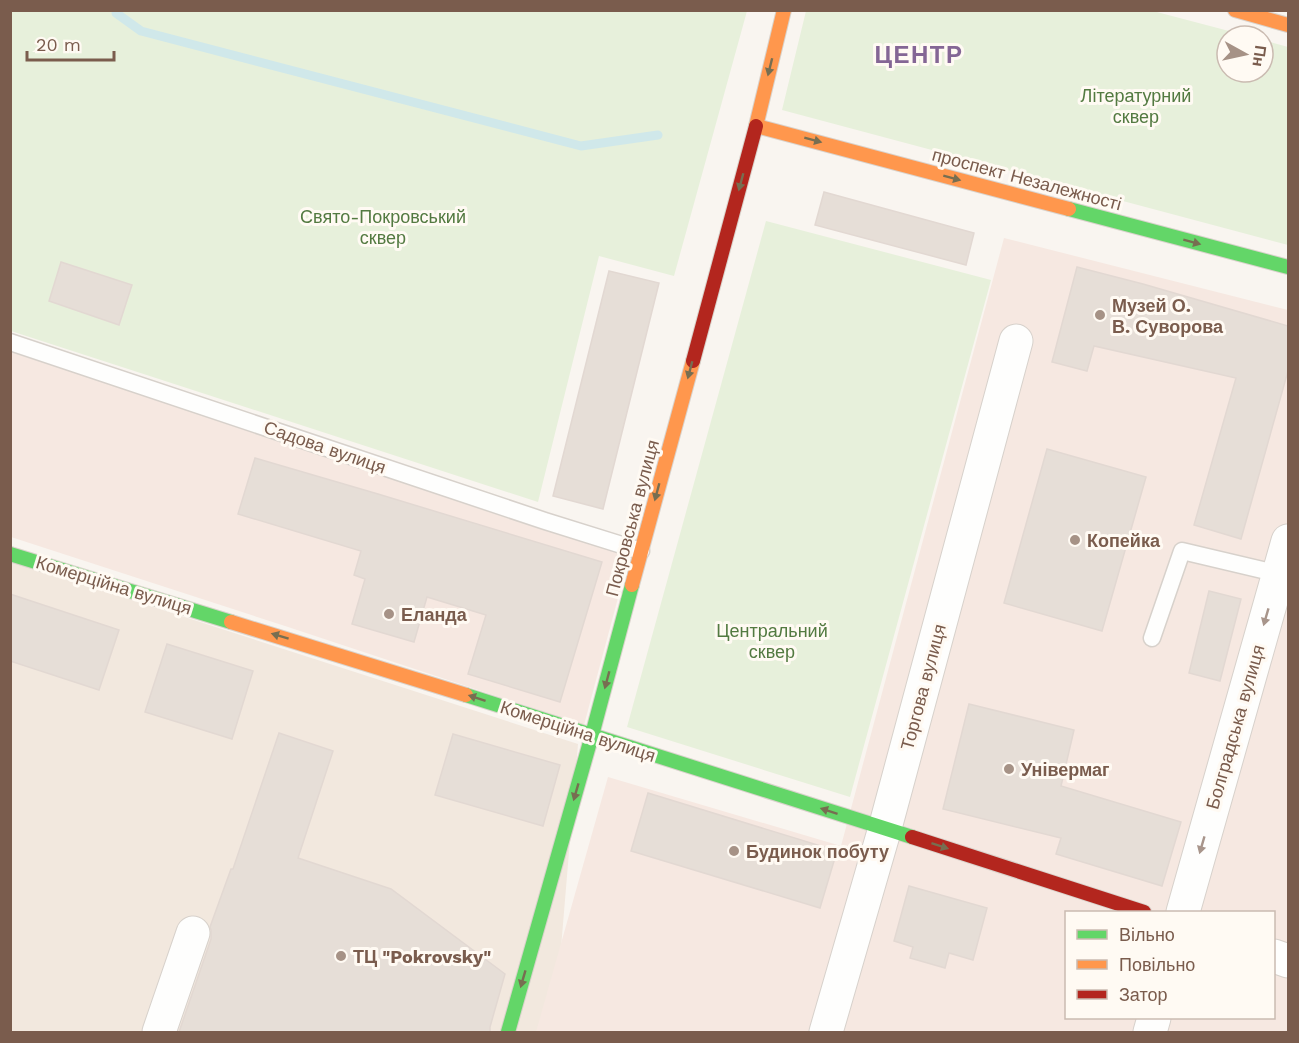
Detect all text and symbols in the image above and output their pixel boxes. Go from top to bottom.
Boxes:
scale bar [27,24,114,62]
north arrow [1215,24,1275,84]
text: 20 m [36,34,81,55]
district label: ЦЕНТР [874,41,964,69]
text: Пн [1248,44,1270,68]
one-way arrow [765,58,775,77]
park label: Літературний сквер [1081,85,1191,127]
one-way arrow [804,136,822,145]
street label: проспект Незалежності [930,144,1124,214]
one-way arrow [736,173,745,191]
one-way arrow [944,174,962,183]
park label: Свято-Покровський сквер [300,206,466,248]
one-way arrow [1183,238,1201,247]
place label: Музей О. В. Суворова [1112,295,1224,337]
marker: Музей О. В. Суворова [1093,308,1107,322]
one-way arrow [685,361,694,379]
street label: Садова вулиця [261,416,389,478]
street label: Покровська вулиця [601,437,663,599]
one-way arrow [652,483,661,501]
place label: Копейка [1087,530,1161,551]
marker: Копейка [1068,533,1082,547]
street label: Комерційна вулиця [34,551,194,619]
place label: Еланда [401,604,468,625]
marker: Еланда [382,607,396,621]
one-way arrow [1261,608,1271,626]
park label: Центральний сквер [716,620,828,662]
street label: Торгова вулиця [896,622,950,752]
one-way arrow [271,631,289,640]
street label: Болградська вулиця [1201,642,1269,812]
one-way arrow [602,671,611,689]
one-way arrow [468,693,486,703]
street label: Комерційна вулиця [498,696,658,766]
place label: Універмаг [1021,759,1110,780]
marker: Універмаг [1002,762,1016,776]
one-way arrow [571,783,580,801]
one-way arrow [820,805,838,815]
one-way arrow [1197,836,1206,854]
place label: Будинок побуту [746,841,889,862]
one-way arrow [931,842,949,852]
marker: Будинок побуту [727,844,741,858]
legend [1065,911,1275,1019]
text: Вільно [1119,924,1175,945]
place label: ТЦ "Pokrovsky" [353,946,491,967]
marker: ТЦ "Pokrovsky" [334,949,348,963]
text: Повільно [1119,954,1195,975]
one-way arrow [518,970,527,988]
text: Затор [1119,984,1168,1005]

